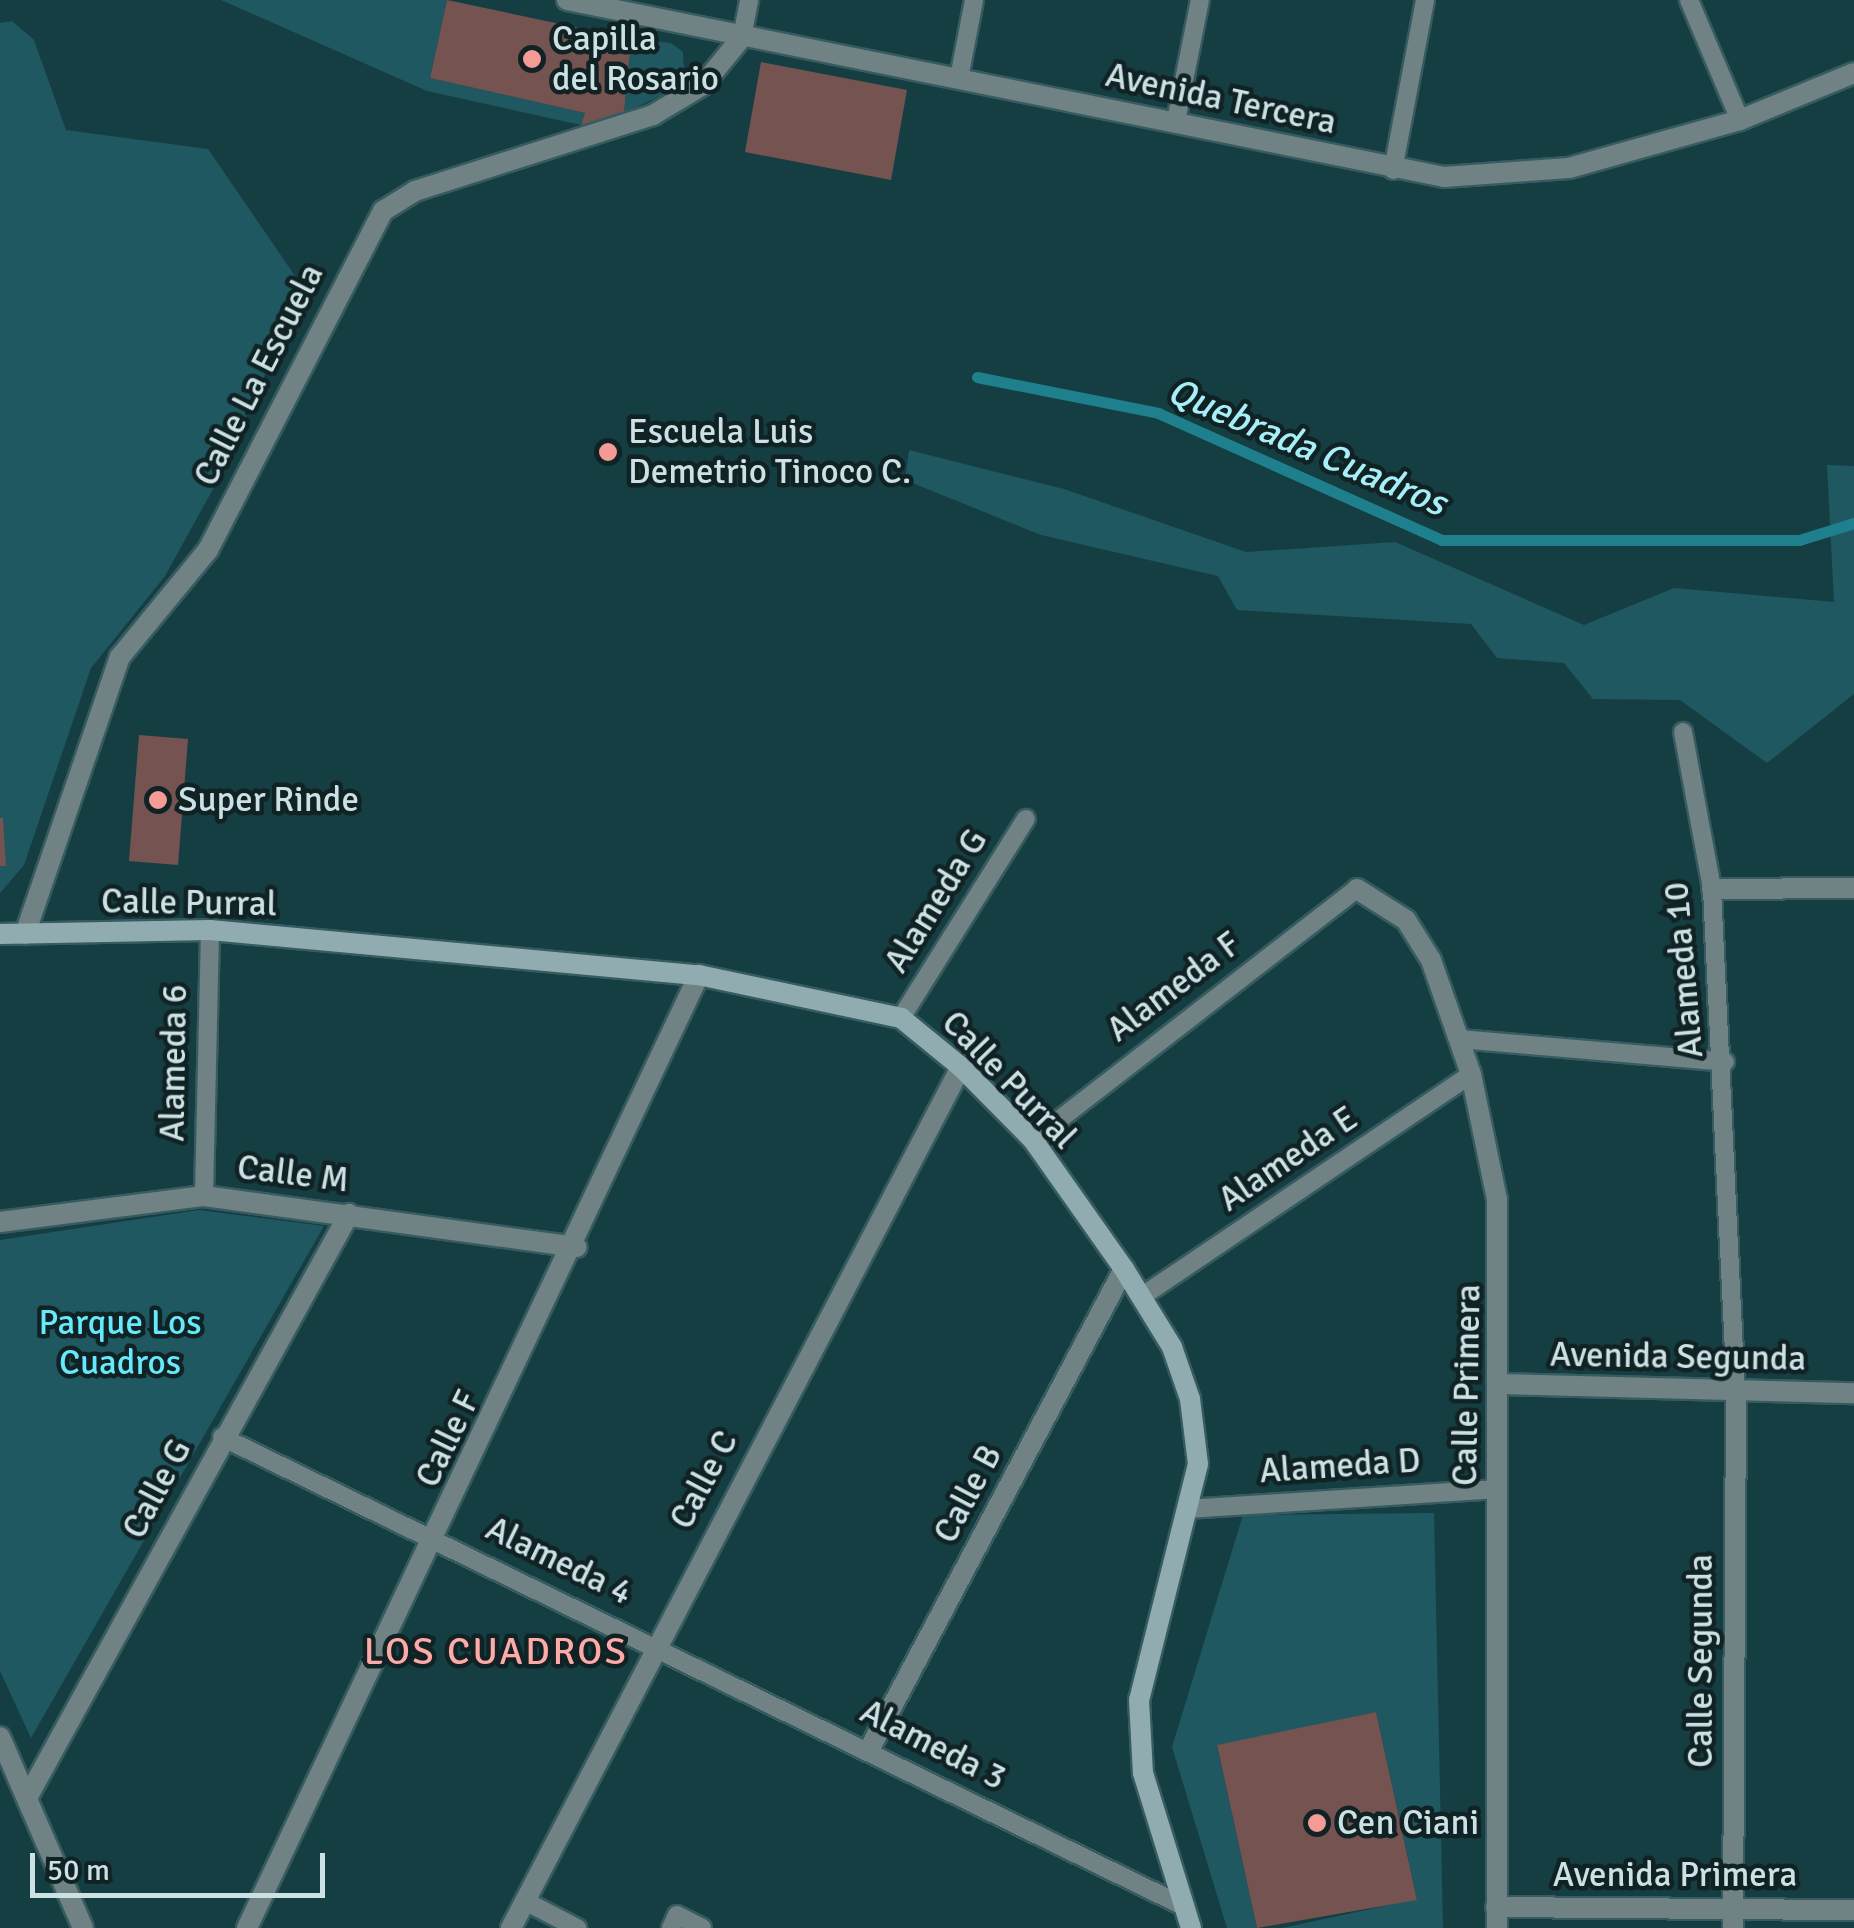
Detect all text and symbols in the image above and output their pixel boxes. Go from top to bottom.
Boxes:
place label: Capilla del Rosario [552,18,719,100]
marker: Capilla del Rosario [521,48,543,70]
street label: Avenida Tercera [1102,54,1340,144]
street label: Calle La Escuela [185,257,333,493]
water label: Quebrada Cuadros [1161,368,1453,526]
place label: Escuela Luis Demetrio Tinoco C. [628,411,911,493]
marker: Escuela Luis Demetrio Tinoco C. [597,441,619,463]
place label: Super Rinde [178,779,359,821]
marker: Super Rinde [147,789,169,811]
street label: Alameda G [876,822,996,980]
street label: Calle Purral [101,880,277,926]
street label: Alameda 10 [1655,880,1713,1060]
street label: Alameda F [1099,923,1249,1051]
street label: Alameda 6 [152,984,196,1142]
street label: Calle Purral [933,1002,1085,1158]
street label: Alameda E [1211,1097,1365,1221]
street label: Calle M [235,1146,351,1202]
street label: Calle Primera [1444,1284,1490,1486]
park label: Parque Los Cuadros [38,1302,202,1384]
street label: Avenida Segunda [1549,1334,1807,1380]
street label: Calle F [407,1384,489,1494]
street label: Calle C [661,1424,747,1536]
street label: Calle G [114,1432,200,1546]
street label: Calle B [925,1438,1011,1550]
street label: Alameda D [1258,1439,1422,1493]
street label: Alameda 4 [479,1508,639,1614]
street label: Calle Segunda [1680,1554,1722,1768]
district label: LOS CUADROS [364,1629,628,1675]
street label: Alameda 3 [853,1691,1013,1799]
place label: Cen Ciani [1337,1802,1479,1844]
marker: Cen Ciani [1306,1812,1328,1834]
scale bar [35,1833,330,1895]
text: 50 m [47,1852,110,1889]
street label: Avenida Primera [1553,1854,1797,1896]

